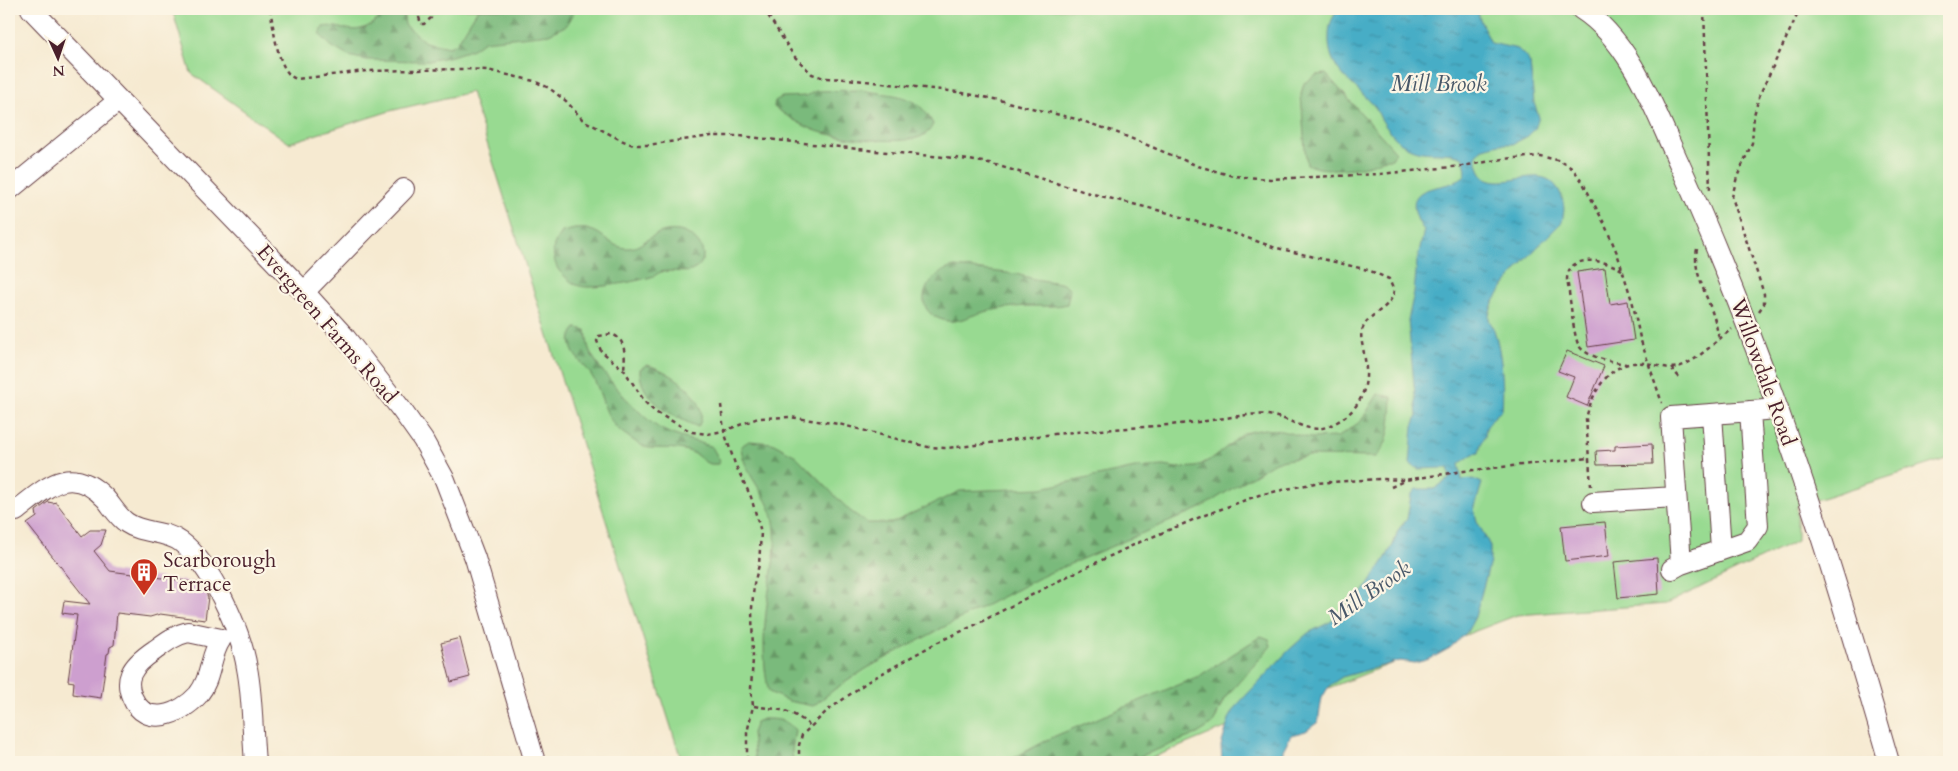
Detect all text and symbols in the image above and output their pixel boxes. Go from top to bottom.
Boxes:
north arrow [32,32,82,82]
text: N [52,61,65,80]
water label: Mill Brook [1391,69,1487,99]
street label: Evergreen Farms Road [250,238,404,410]
street label: Willowdale Road [1723,293,1803,450]
place label: Scarborough Terrace [163,546,277,599]
water label: Mill Brook [1321,553,1417,633]
building icon: Scarborough Terrace [129,557,159,596]

